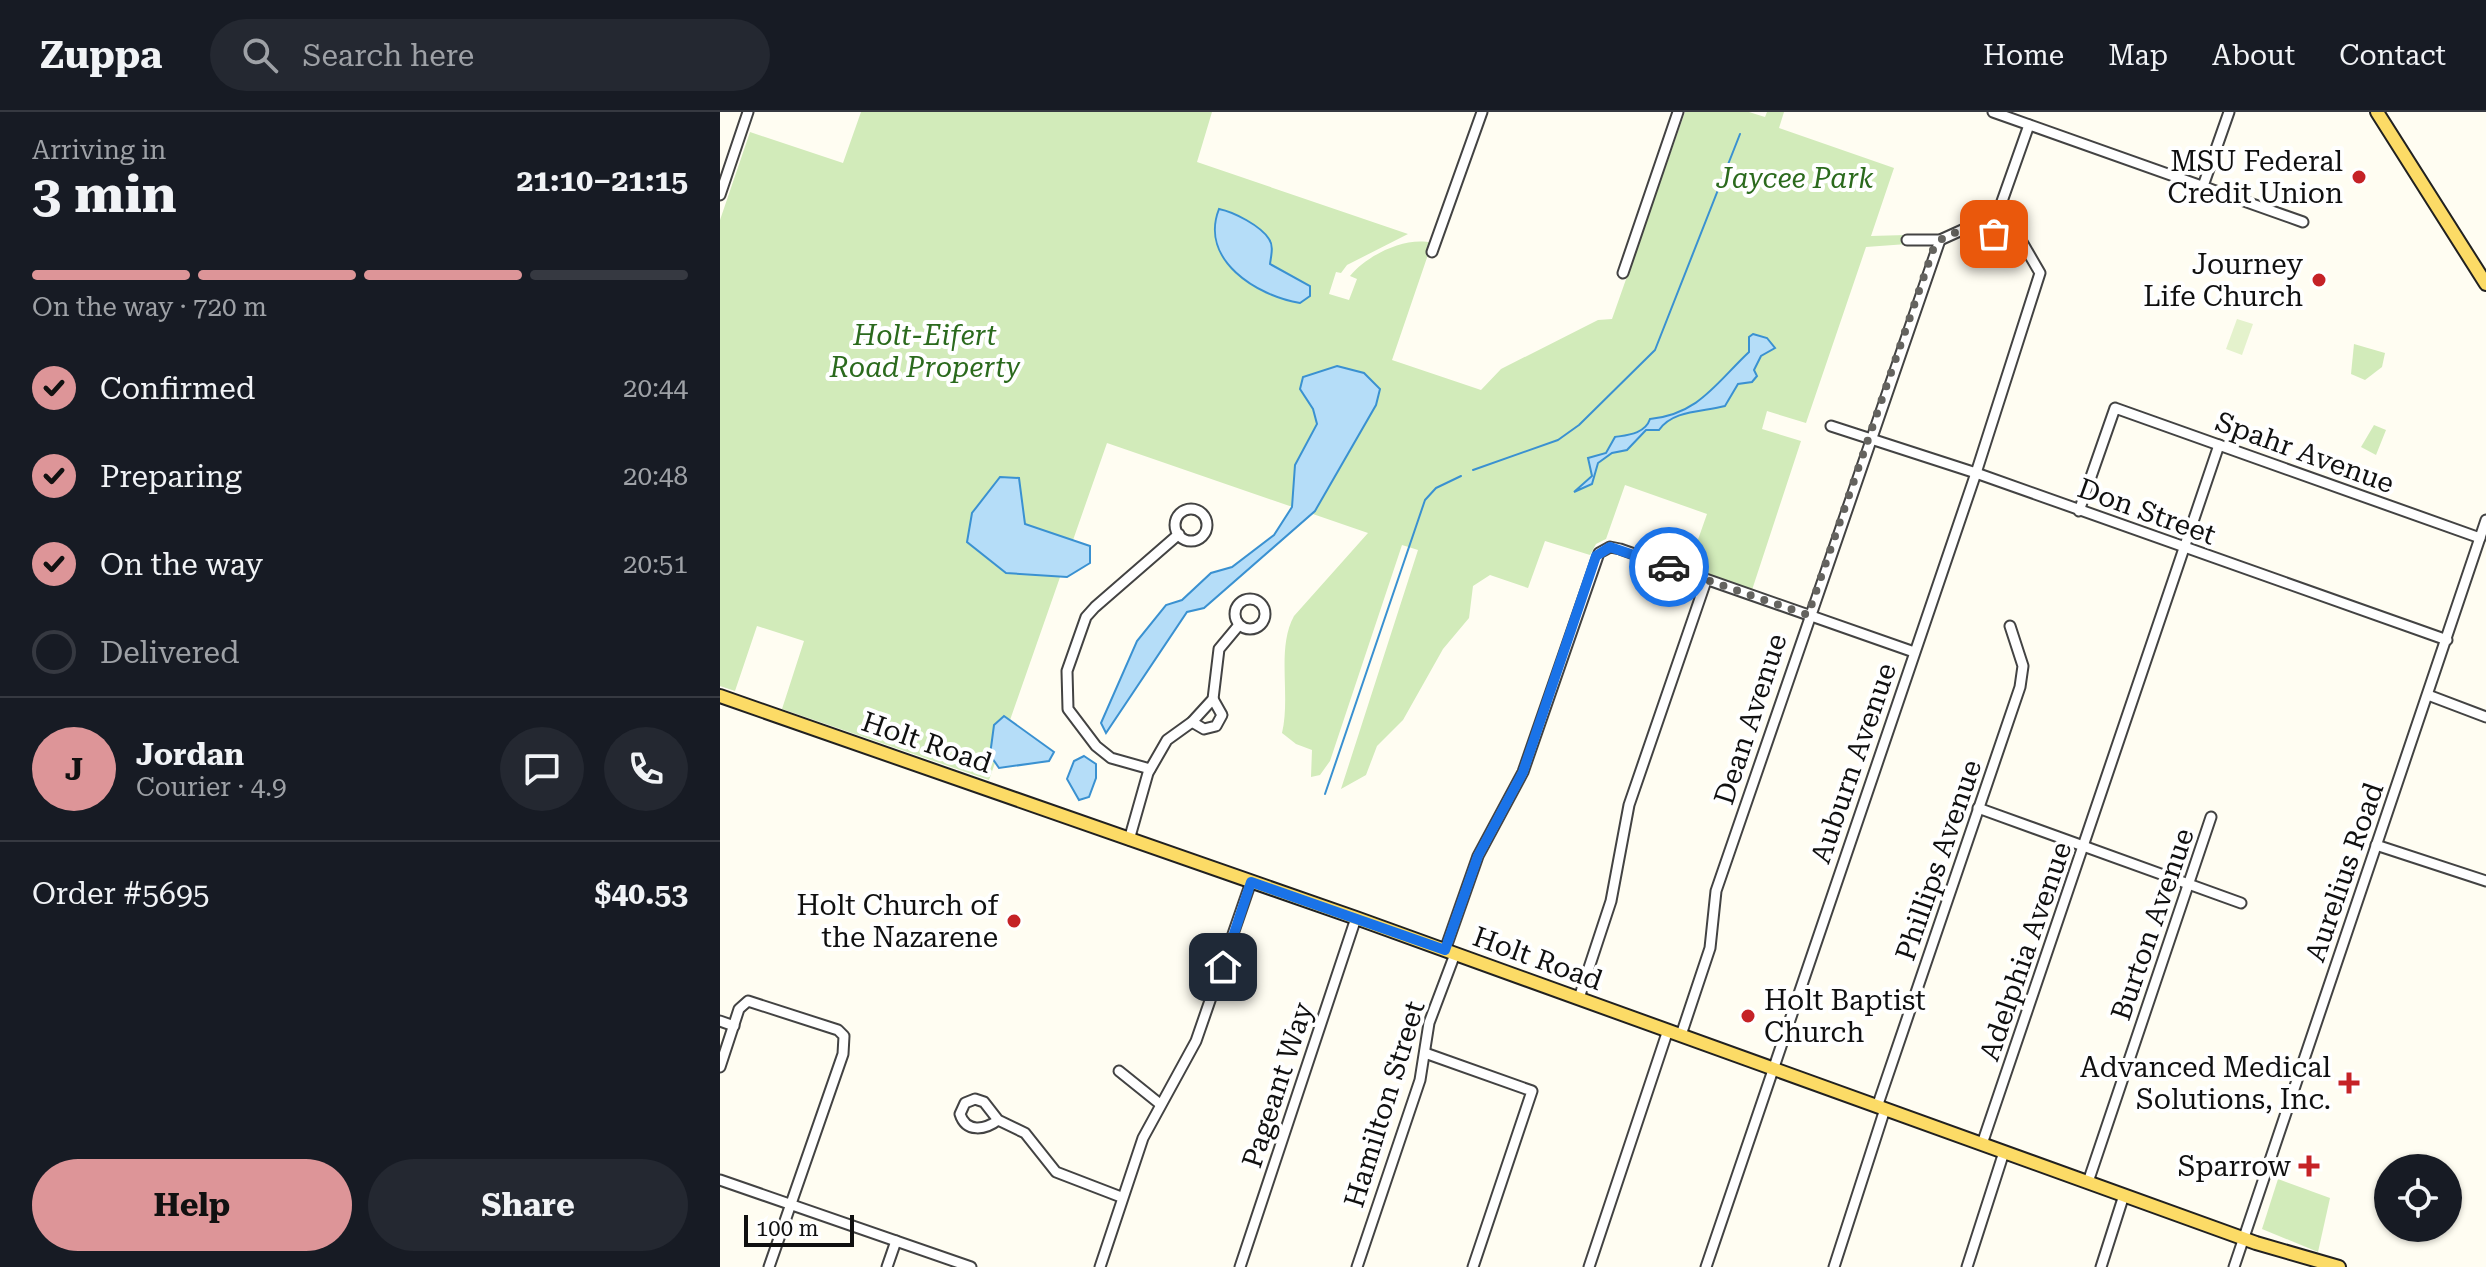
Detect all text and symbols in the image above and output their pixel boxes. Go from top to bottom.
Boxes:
search box [210,19,770,91]
text: Zuppa [40,33,162,77]
icon: search [238,33,282,77]
text: Search here [302,38,474,73]
text: Home [1983,39,2064,72]
text: Map [2108,39,2168,72]
text: About [2212,39,2295,72]
text: Contact [2339,39,2446,72]
text: Arriving in [32,135,166,165]
place label: MSU Federal Credit Union [2167,145,2343,210]
park label: Jaycee Park [1716,162,1874,195]
text: 21:10–21:15 [516,163,688,198]
text: 3 min [32,164,177,225]
marker: MSU Federal Credit Union [2350,168,2368,186]
pin [1960,200,2028,268]
icon: bag [1972,212,2016,256]
place label: Journey Life Church [2143,248,2303,313]
marker: Journey Life Church [2310,271,2328,289]
text: On the way · 720 m [32,292,267,322]
park label: Holt-Eifert Road Property [829,319,1021,384]
icon: check [32,366,76,410]
text: Confirmed [100,371,255,406]
text: 20:44 [623,373,688,403]
street label: Spahr Avenue [2211,405,2399,500]
icon: check [32,454,76,498]
text: Preparing [100,459,242,494]
text: 20:48 [623,461,688,491]
street label: Don Street [2073,471,2220,552]
courier [1629,527,1709,607]
icon: check [32,542,76,586]
icon: car [1647,545,1691,589]
text: On the way [100,547,263,582]
text: 20:51 [623,549,688,579]
street label: Dean Avenue [1707,630,1794,809]
text: Delivered [100,635,239,670]
street label: Auburn Avenue [1804,659,1903,868]
street label: Holt Road [858,705,996,780]
button: chat [500,727,584,811]
button: phone [604,727,688,811]
text: Jordan [136,737,244,772]
text: J [65,752,83,787]
street label: Phillips Avenue [1889,755,1988,965]
text: Courier · 4.9 [136,772,286,802]
street label: Aurelius Road [2298,778,2391,966]
street label: Burton Avenue [2104,824,2201,1024]
street label: Adelphia Avenue [1973,837,2078,1065]
text: Order #5695 [32,876,210,911]
text: $40.53 [595,876,688,911]
place label: Holt Church of the Nazarene [796,889,999,954]
marker: Holt Church of the Nazarene [1005,912,1023,930]
street label: Holt Road [1469,920,1607,997]
pin [1189,933,1257,1001]
icon: home [1201,945,1245,989]
place label: Holt Baptist Church [1764,984,1926,1049]
street label: Hamilton Street [1337,997,1432,1211]
street label: Pageant Way [1235,998,1320,1172]
marker: Holt Baptist Church [1739,1007,1757,1025]
place label: Advanced Medical Solutions, Inc. [2080,1051,2331,1116]
marker: Advanced Medical Solutions, Inc. [2338,1072,2360,1094]
place label: Sparrow [2178,1150,2292,1183]
map controls [2374,1154,2462,1242]
button: locate [2374,1154,2462,1242]
marker: Sparrow [2298,1155,2320,1177]
button: Help [32,1159,352,1251]
button: Share [368,1159,688,1251]
scale bar [744,1211,854,1247]
text: 100 m [756,1216,819,1241]

